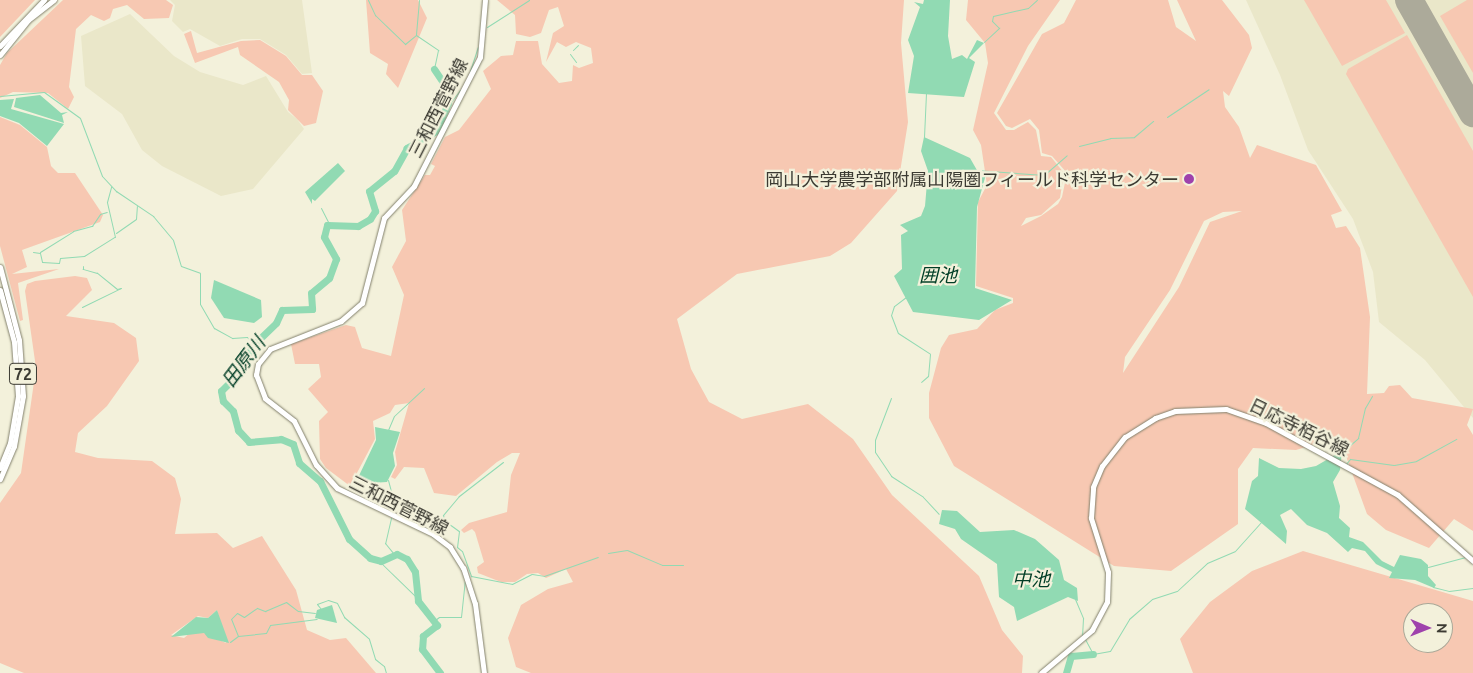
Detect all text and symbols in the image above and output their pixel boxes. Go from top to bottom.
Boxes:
street label: 三和西菅野線 [404,55,472,161]
place label: 岡山大学農学部附属山陽圏フィールド科学センター [765,168,1179,190]
marker: 岡山大学農学部附属山陽圏フィールド科学センター [1183,173,1195,185]
water label: 囲池 [919,265,957,287]
water label: 田原川 [218,332,270,392]
road number: 72 [8,360,38,388]
street label: 日応寺栢谷線 [1246,394,1352,460]
street label: 三和西菅野線 [346,471,452,539]
water label: 中池 [1012,569,1050,591]
north arrow [1403,603,1453,653]
text: N [1434,623,1450,634]

